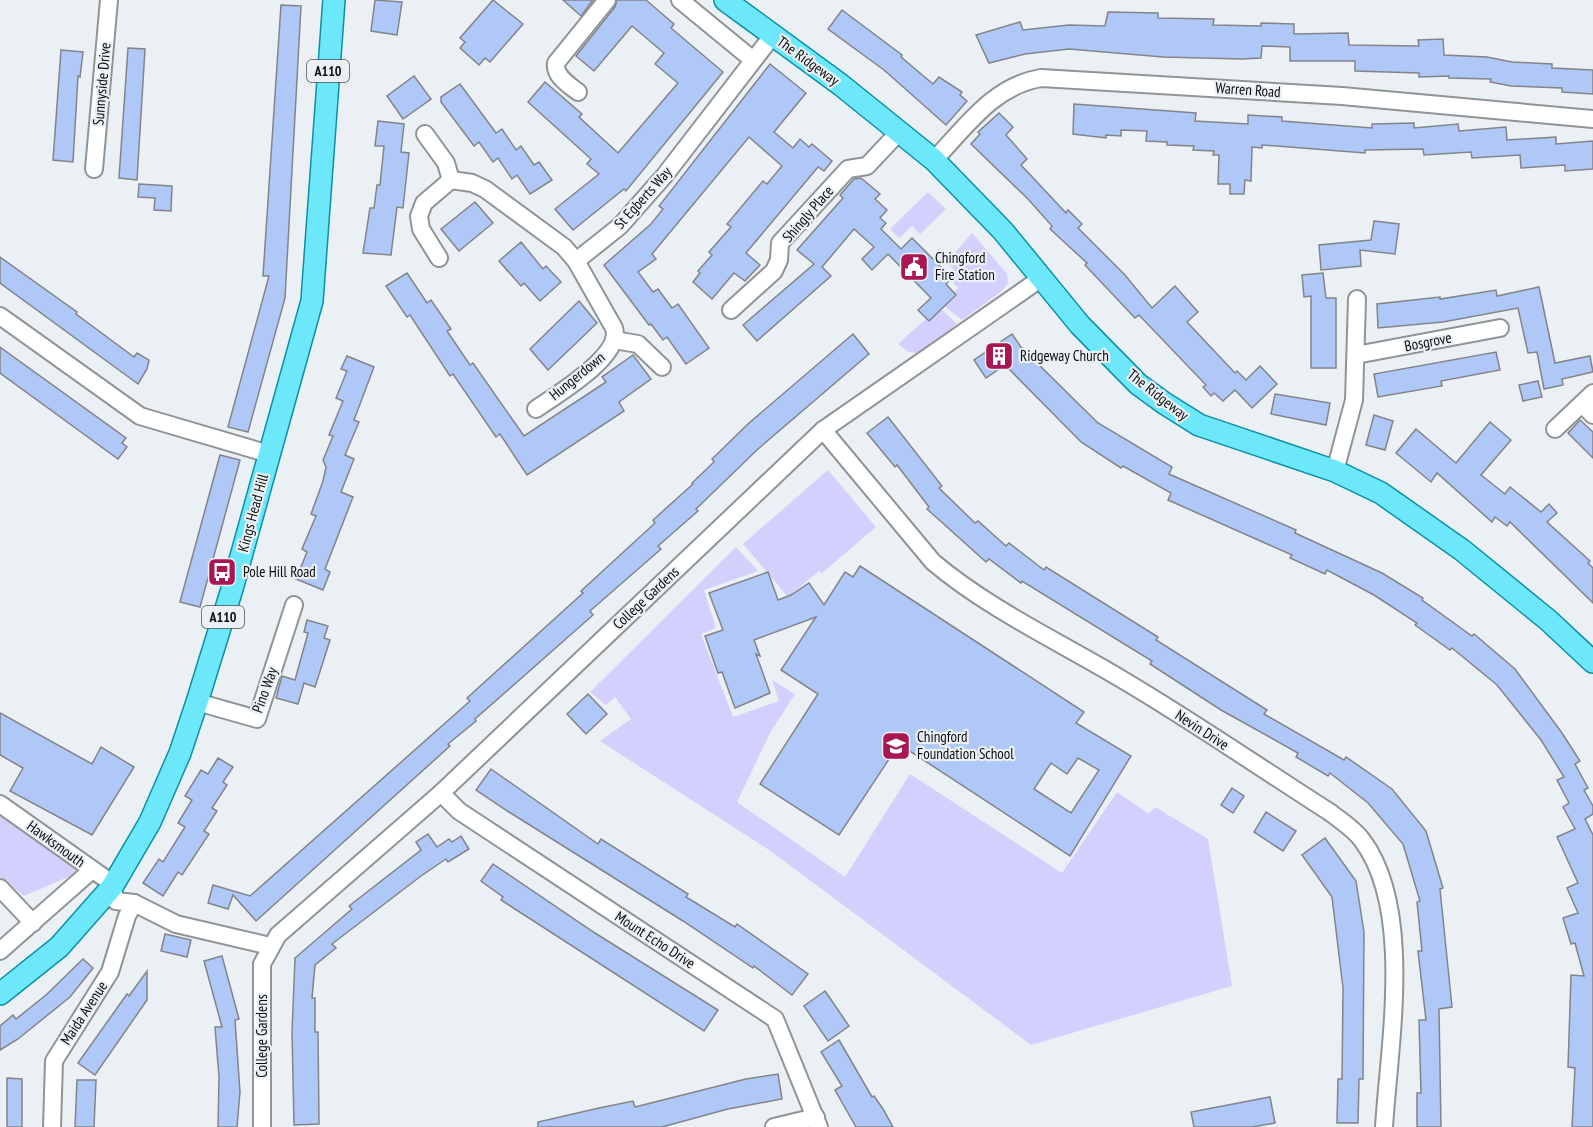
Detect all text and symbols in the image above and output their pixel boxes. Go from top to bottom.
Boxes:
street label: The Ridgeway [773,32,844,90]
street label: Sunnyside Drive [88,42,115,126]
road number: A110 [307,60,349,82]
street label: Warren Road [1215,78,1281,101]
street label: St Egberts Way [610,162,676,233]
street label: Shingly Place [778,181,837,246]
place label: Chingford Fire Station [935,248,995,284]
public building icon: Chingford Fire Station [898,251,930,283]
street label: Bosgrove [1403,328,1453,355]
building icon: Ridgeway Church [983,340,1015,372]
place label: Ridgeway Church [1020,346,1109,365]
street label: Hungerdown [545,347,608,404]
street label: The Ridgeway [1124,365,1193,425]
street label: Kings Head Hill [233,471,272,554]
bus stop icon: Pole Hill Road [206,556,238,588]
place label: Pole Hill Road [243,562,316,581]
street label: College Gardens [609,562,683,633]
road number: A110 [202,606,244,628]
street label: Pino Way [248,664,282,715]
street label: Nevin Drive [1172,705,1233,754]
place label: Chingford Foundation School [917,727,1014,763]
school or university icon: Chingford Foundation School [880,730,912,762]
street label: Hawksmouth [24,816,89,871]
street label: Mount Echo Drive [612,907,699,973]
street label: Maida Avenue [56,977,111,1048]
street label: College Gardens [252,994,271,1078]

